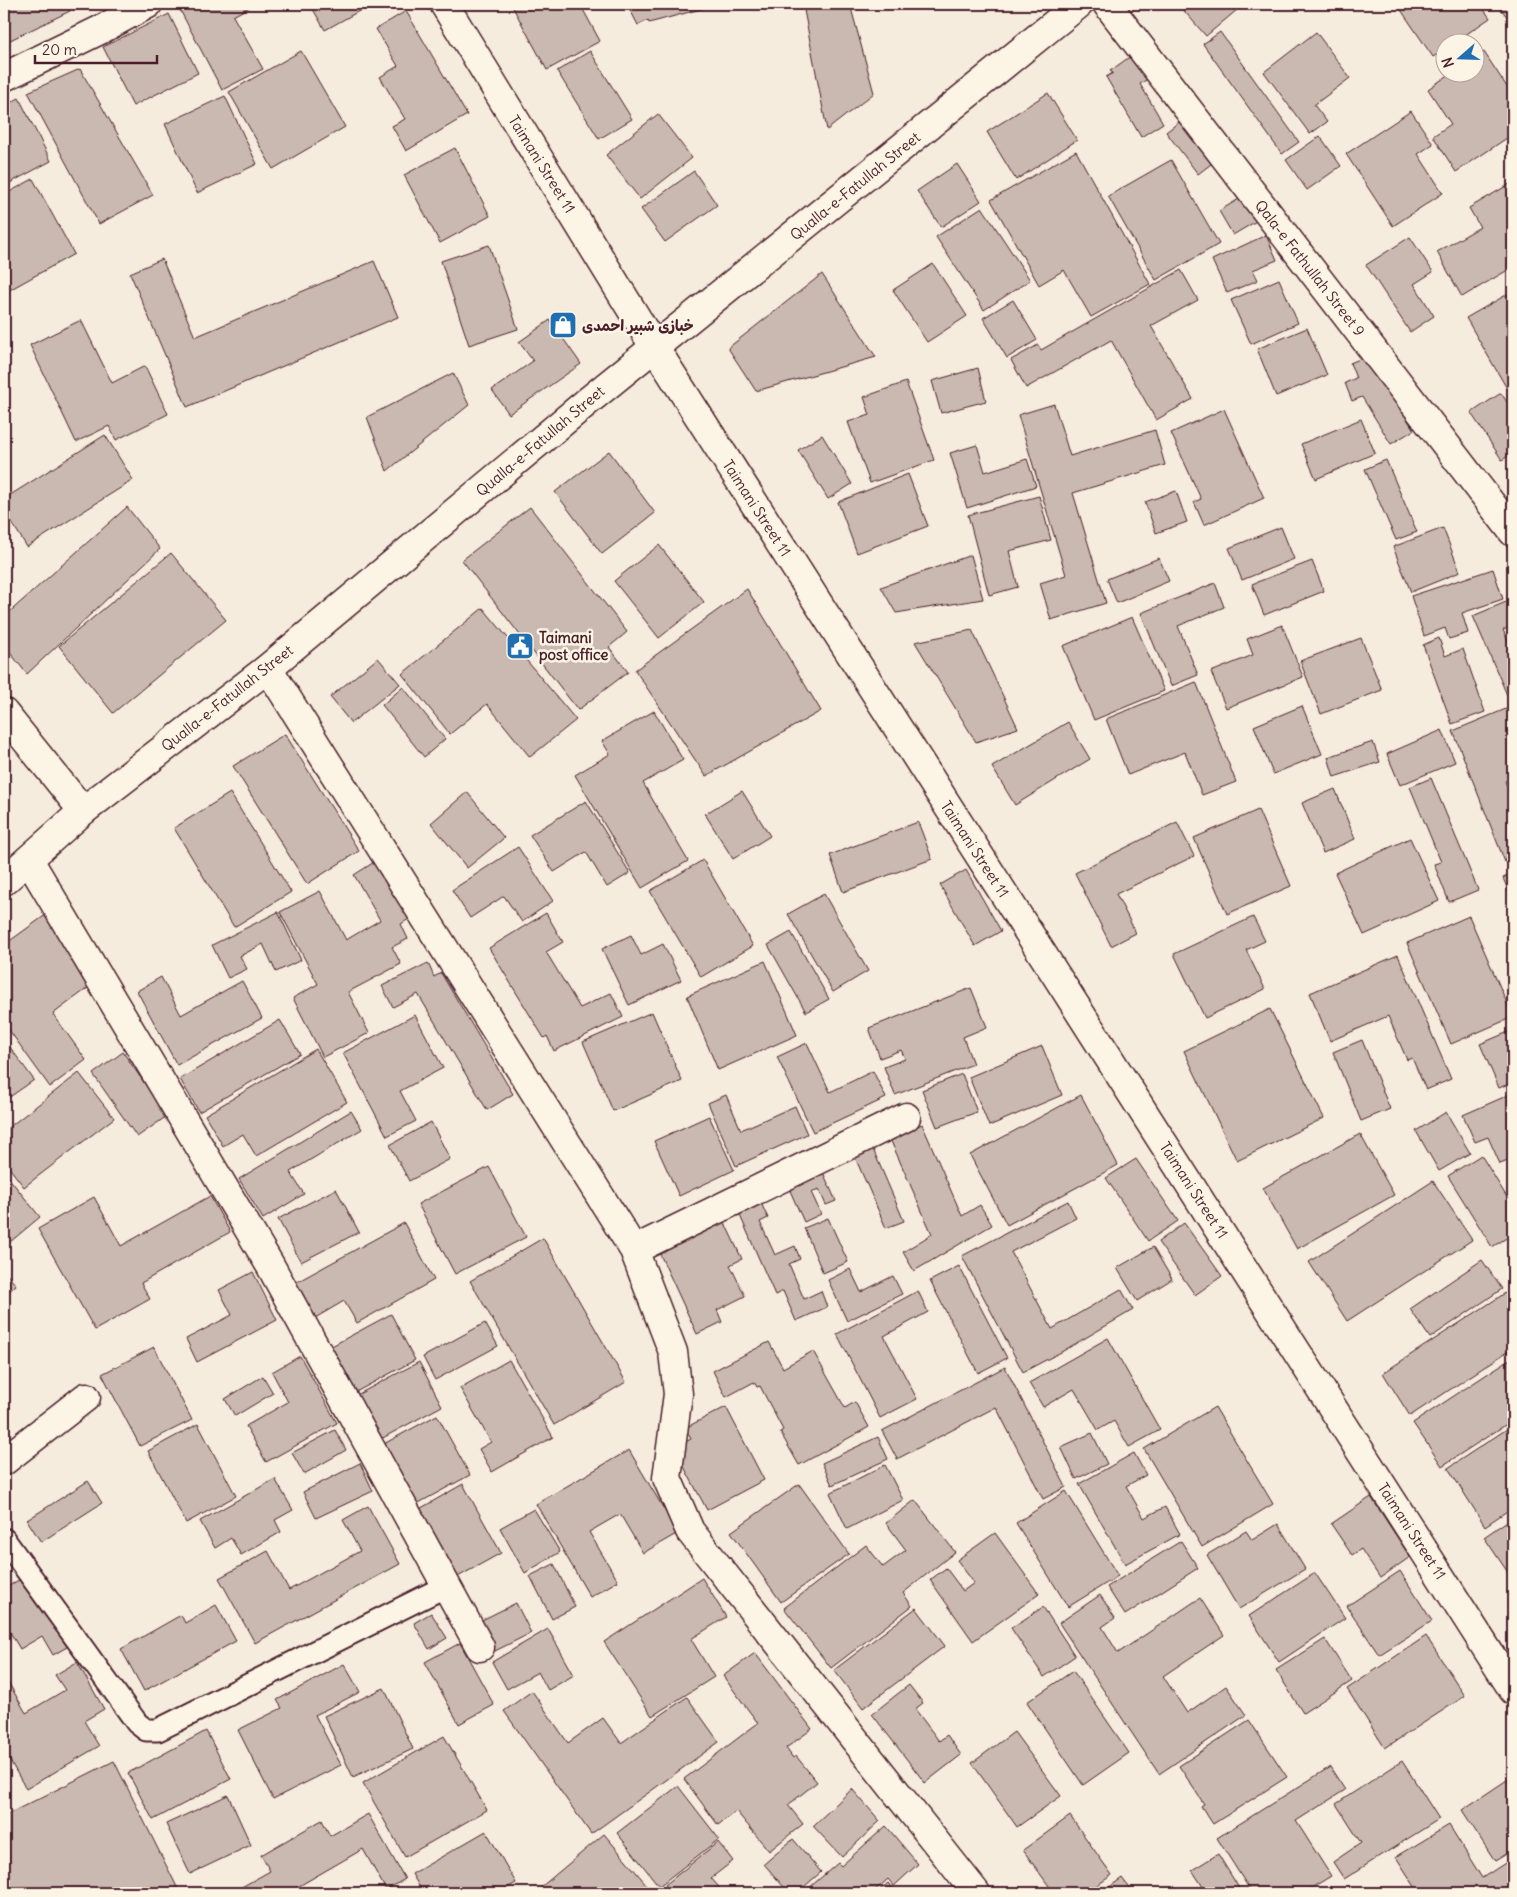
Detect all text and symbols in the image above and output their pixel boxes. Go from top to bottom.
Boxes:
scale bar [35,32,158,64]
north arrow [1434,32,1484,82]
text: 20 m [42,40,77,59]
text: N [1438,55,1458,70]
street label: Taimani Street 11 [504,112,580,216]
street label: Qualla-e-Fatullah Street [786,128,924,244]
street label: Qala-e Fathullah Street 9 [1251,196,1369,340]
shop icon: خبازی شبیر احمدی [548,310,578,340]
place label: خبازی شبیر احمدی [582,316,694,335]
street label: Qualla-e-Fatullah Street [472,382,608,500]
street label: Taimani Street 11 [719,456,795,560]
place label: Taimani post office [539,628,608,665]
public building icon: Taimani post office [505,631,535,661]
street label: Qualla-e-Fatullah Street [157,641,297,755]
street label: Taimani Street 11 [937,797,1013,901]
street label: Taimani Street 11 [1156,1138,1232,1242]
street label: Taimani Street 11 [1374,1479,1450,1583]

